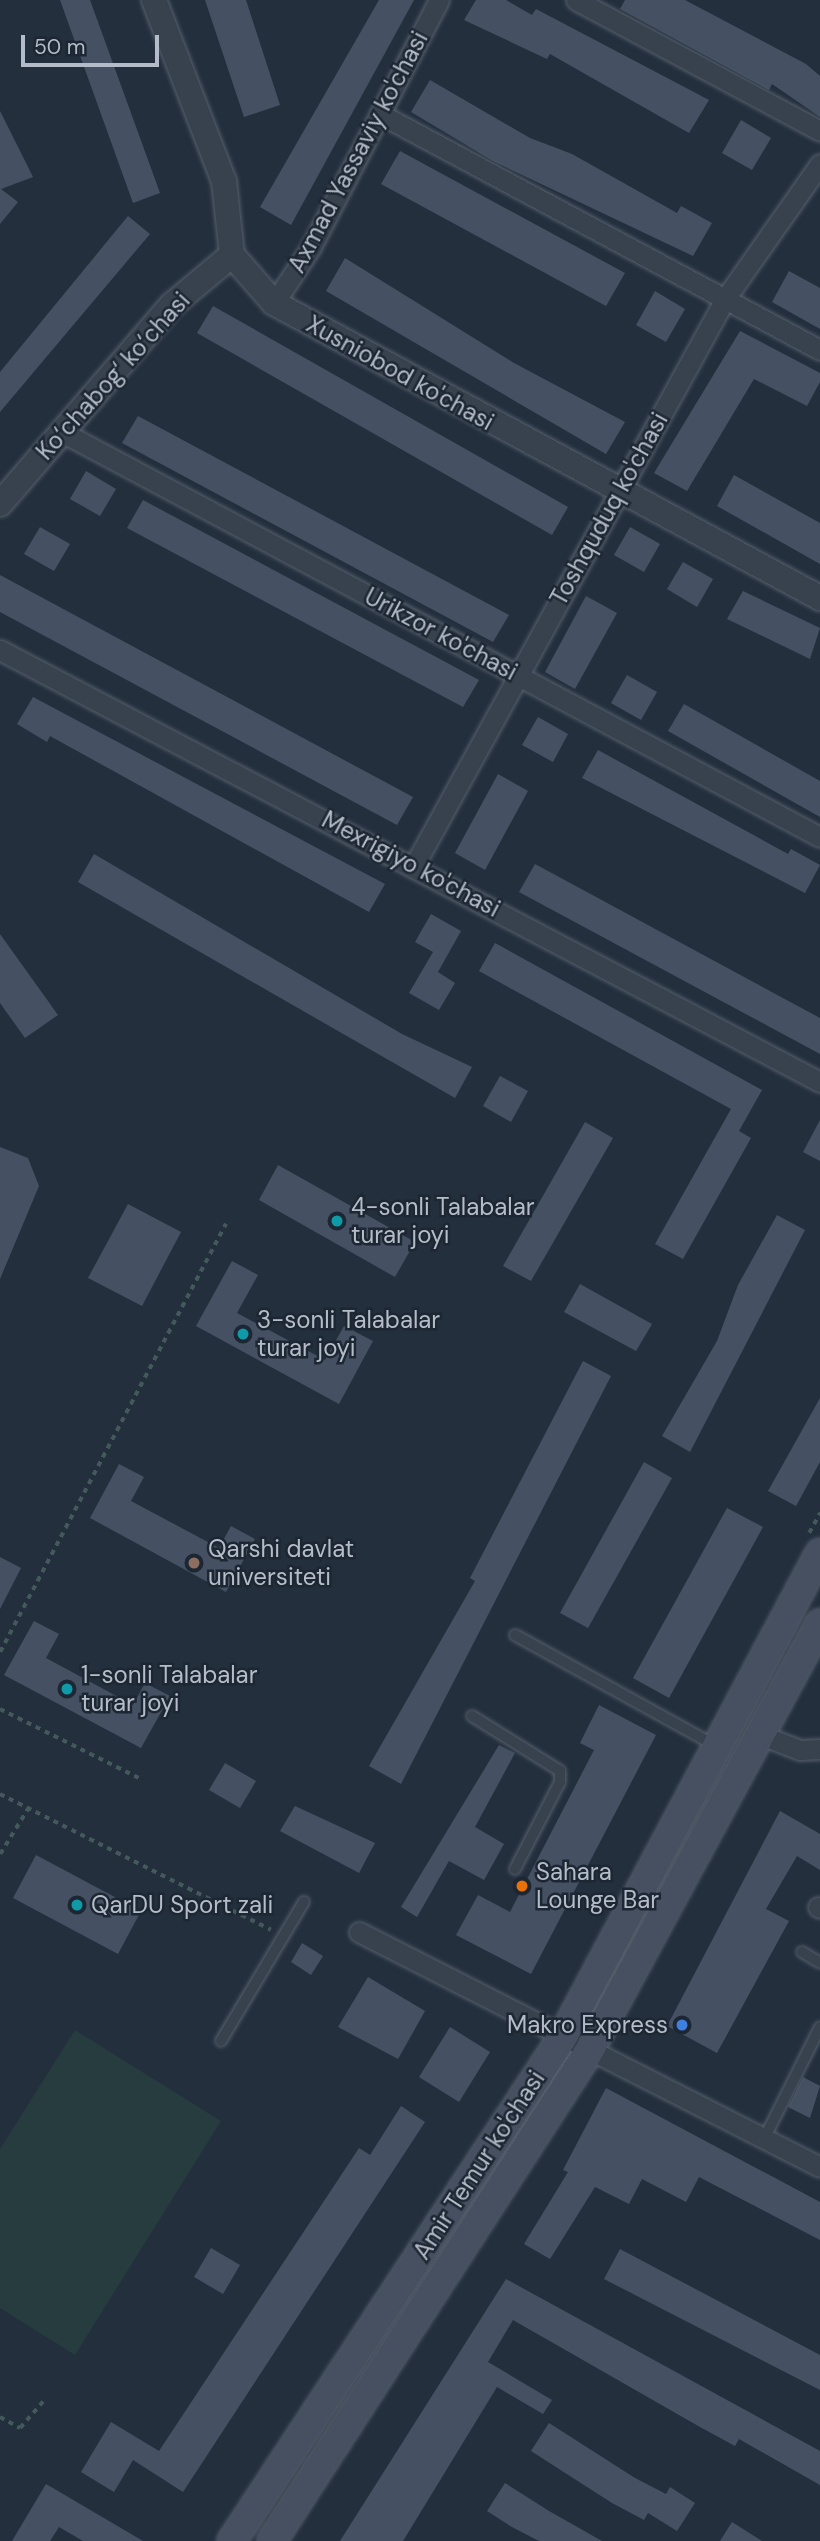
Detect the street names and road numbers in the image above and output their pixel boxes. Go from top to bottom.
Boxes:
street label: Axmad Yassaviy ko'chasi [282,26,434,278]
street label: Ko‘chabog‘ ko‘chasi [30,286,196,466]
street label: Xusniobod ko'chasi [301,310,499,436]
street label: Toshquduq ko'chasi [544,408,674,610]
street label: Urikzor ko'chasi [360,582,522,686]
street label: Mexrigiyo ko'chasi [317,805,505,923]
street label: Amir Temur ko'chasi [407,2065,551,2265]

